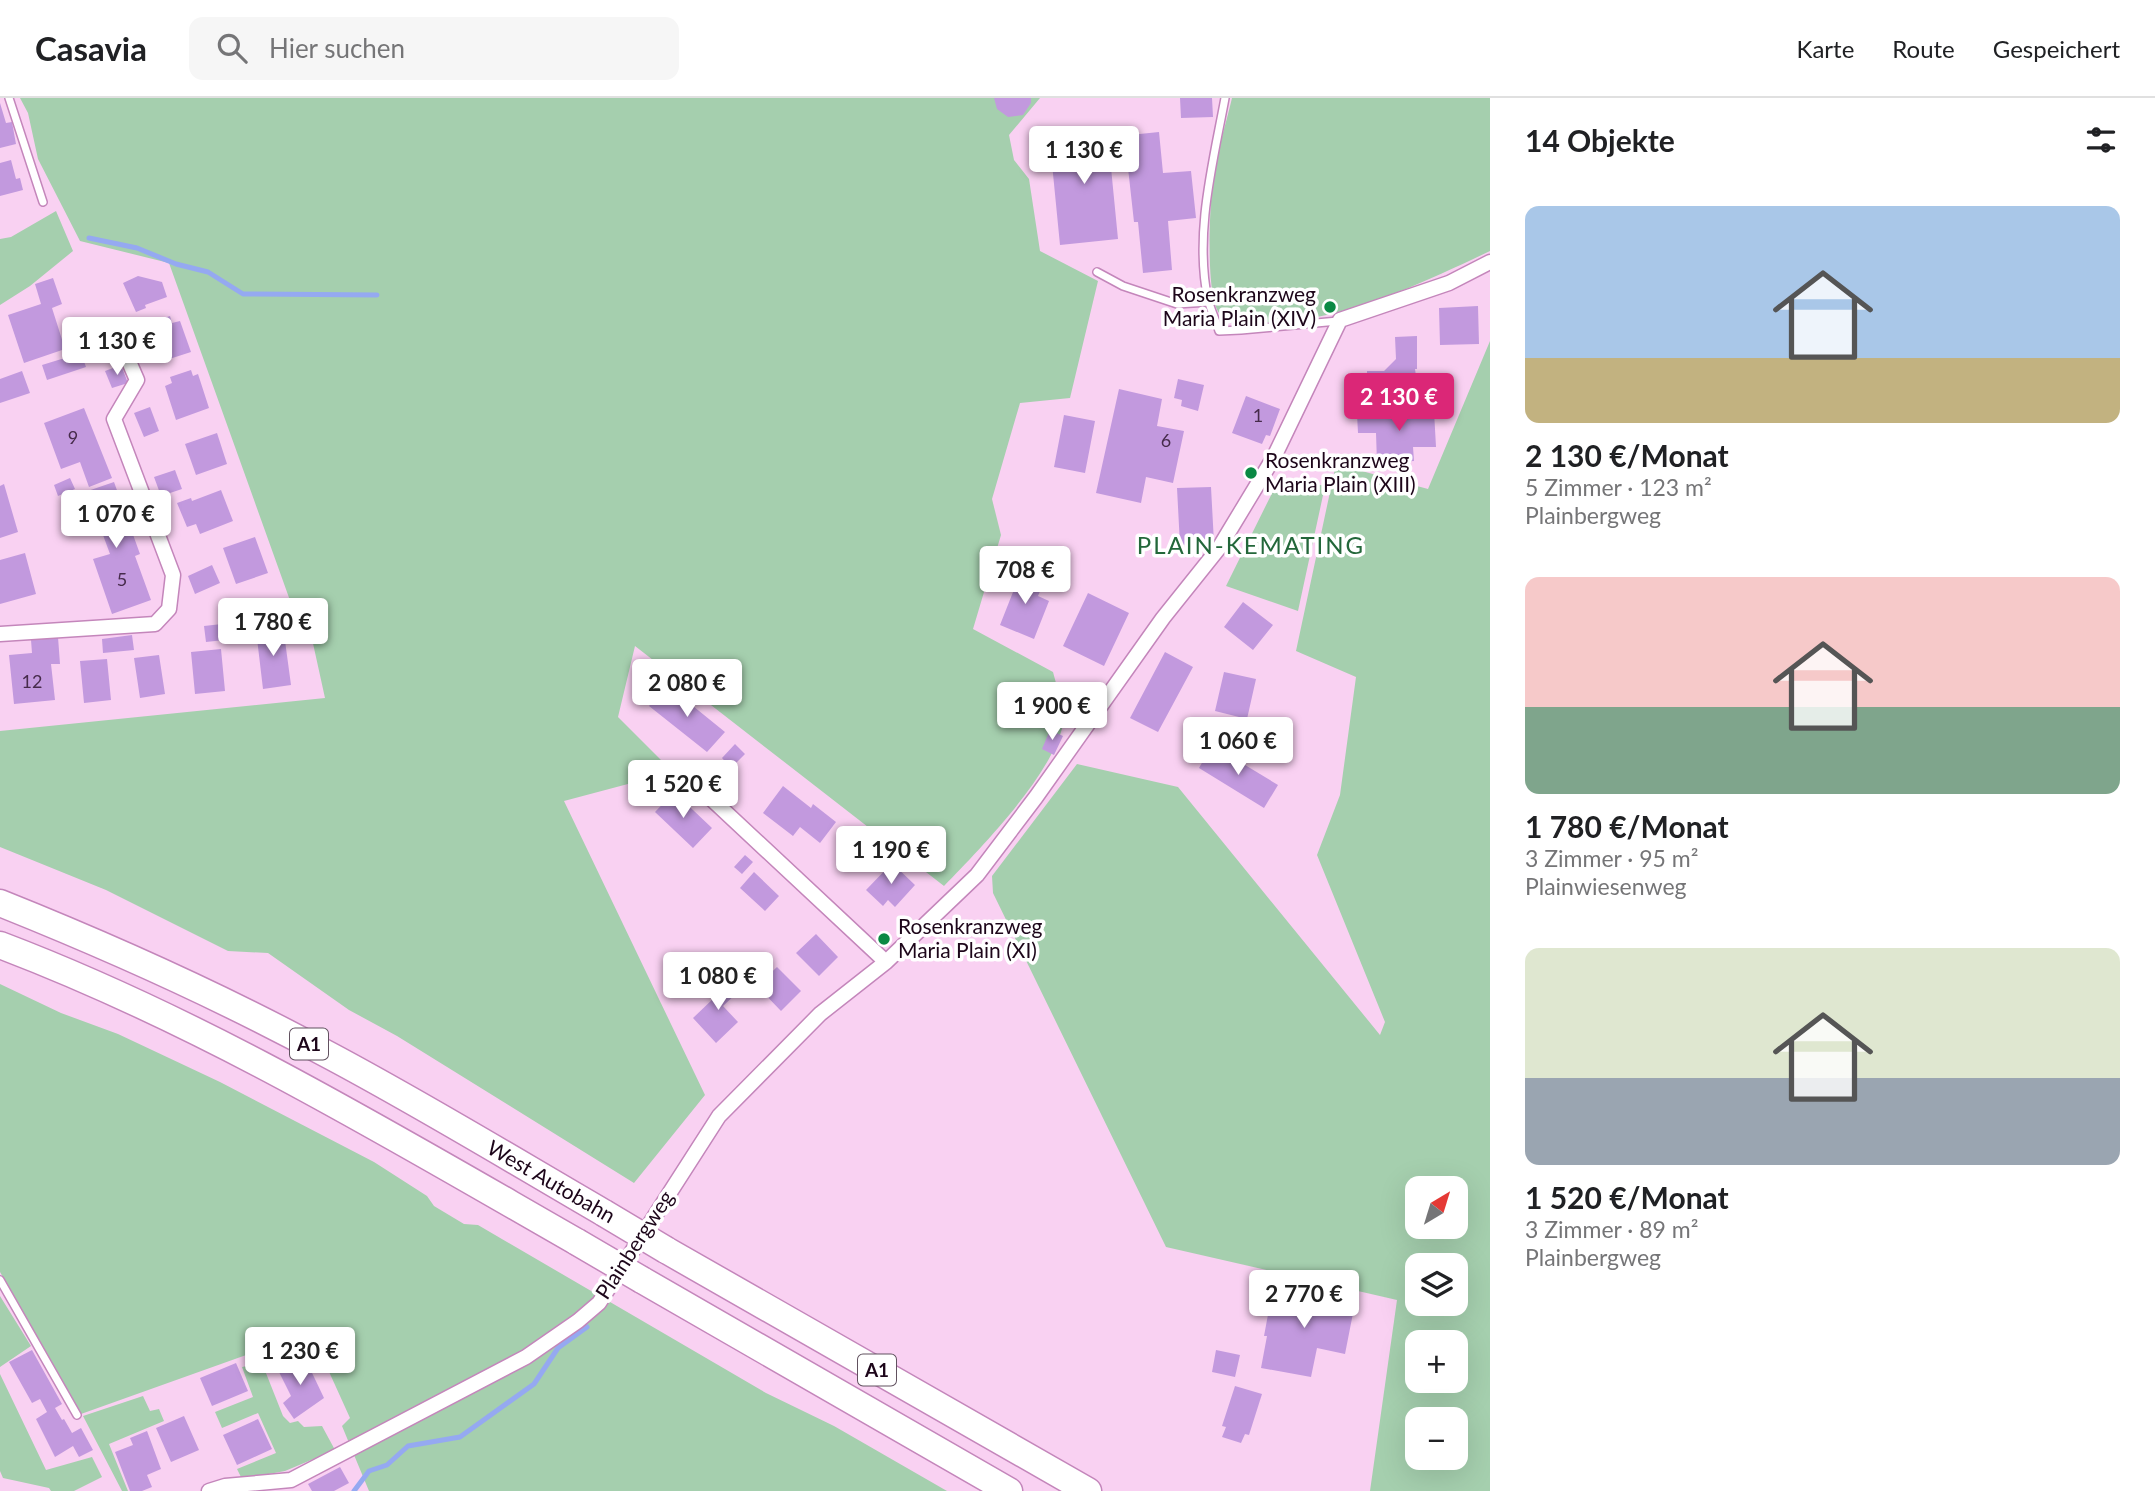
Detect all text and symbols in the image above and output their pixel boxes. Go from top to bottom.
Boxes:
search box [189,17,679,80]
text: Casavia [35,28,147,68]
icon: search [213,29,251,67]
text: Hier suchen [269,32,405,64]
text: Karte [1797,34,1854,63]
text: Route [1892,34,1955,63]
text: Gespeichert [1993,34,2120,63]
icon: filters [2082,121,2120,159]
text: 14 Objekte [1525,122,1675,158]
pin: 1 130 € [1019,126,1149,186]
text: 1 130 € [1045,135,1123,163]
icon: home [1760,252,1886,378]
place label: Rosenkranzweg Maria Plain (XIV) [1163,281,1316,330]
marker: Rosenkranzweg Maria Plain (XIV) [1322,299,1338,315]
pin: 1 130 € [52,317,182,377]
text: 1 130 € [78,326,156,354]
pin: 2 130 € [1334,374,1464,433]
text: 2 130 € [1360,382,1438,410]
house number: 1 [1253,404,1263,426]
house number: 9 [68,426,78,448]
house number: 6 [1161,429,1171,451]
text: 2 130 €/Monat [1525,437,1729,473]
place label: Rosenkranzweg Maria Plain (XIII) [1265,447,1416,496]
marker: Rosenkranzweg Maria Plain (XIII) [1243,465,1259,481]
text: 5 Zimmer · 123 m² [1525,473,1712,501]
pin: 1 070 € [51,490,181,550]
text: 1 070 € [77,499,155,527]
text: Plainbergweg [1525,501,1661,529]
district label: PLAIN-KEMATING [1137,530,1365,559]
pin: 708 € [976,546,1074,606]
text: 708 € [996,555,1054,583]
house number: 5 [117,568,127,590]
pin: 1 780 € [208,598,338,658]
text: 1 780 € [234,607,312,635]
icon: home [1760,623,1886,749]
pin: 2 080 € [622,660,752,719]
text: 2 080 € [648,668,726,696]
house number: 12 [22,670,42,692]
pin: 1 900 € [987,682,1117,742]
text: 1 900 € [1013,691,1091,719]
pin: 1 060 € [1173,718,1303,777]
text: 1 060 € [1199,726,1277,754]
pin: 1 520 € [618,760,748,820]
text: 1 520 € [644,769,722,797]
text: 1 780 €/Monat [1525,808,1729,844]
pin: 1 190 € [826,826,956,886]
text: 1 190 € [852,835,930,863]
text: 3 Zimmer · 95 m² [1525,844,1698,872]
text: Plainwiesenweg [1525,872,1687,900]
place label: Rosenkranzweg Maria Plain (XI) [898,913,1043,962]
marker: Rosenkranzweg Maria Plain (XI) [876,931,892,947]
pin: 1 080 € [653,953,783,1012]
text: 1 080 € [679,961,757,989]
icon: home [1760,994,1886,1120]
road number: A1 [290,1028,328,1060]
street label: West Autobahn [483,1134,620,1227]
north arrow [1405,1176,1468,1239]
map controls [1405,1176,1468,1470]
text: 1 520 €/Monat [1525,1179,1729,1215]
street label: Plainbergweg [589,1185,678,1303]
text: 3 Zimmer · 89 m² [1525,1215,1698,1243]
text: Plainbergweg [1525,1243,1661,1271]
button: layers [1405,1253,1468,1316]
pin: 2 770 € [1239,1270,1369,1330]
text: 2 770 € [1265,1279,1343,1307]
pin: 1 230 € [235,1328,365,1387]
button: + [1405,1330,1468,1393]
text: 1 230 € [261,1336,339,1364]
road number: A1 [858,1354,896,1386]
button: − [1405,1407,1468,1470]

